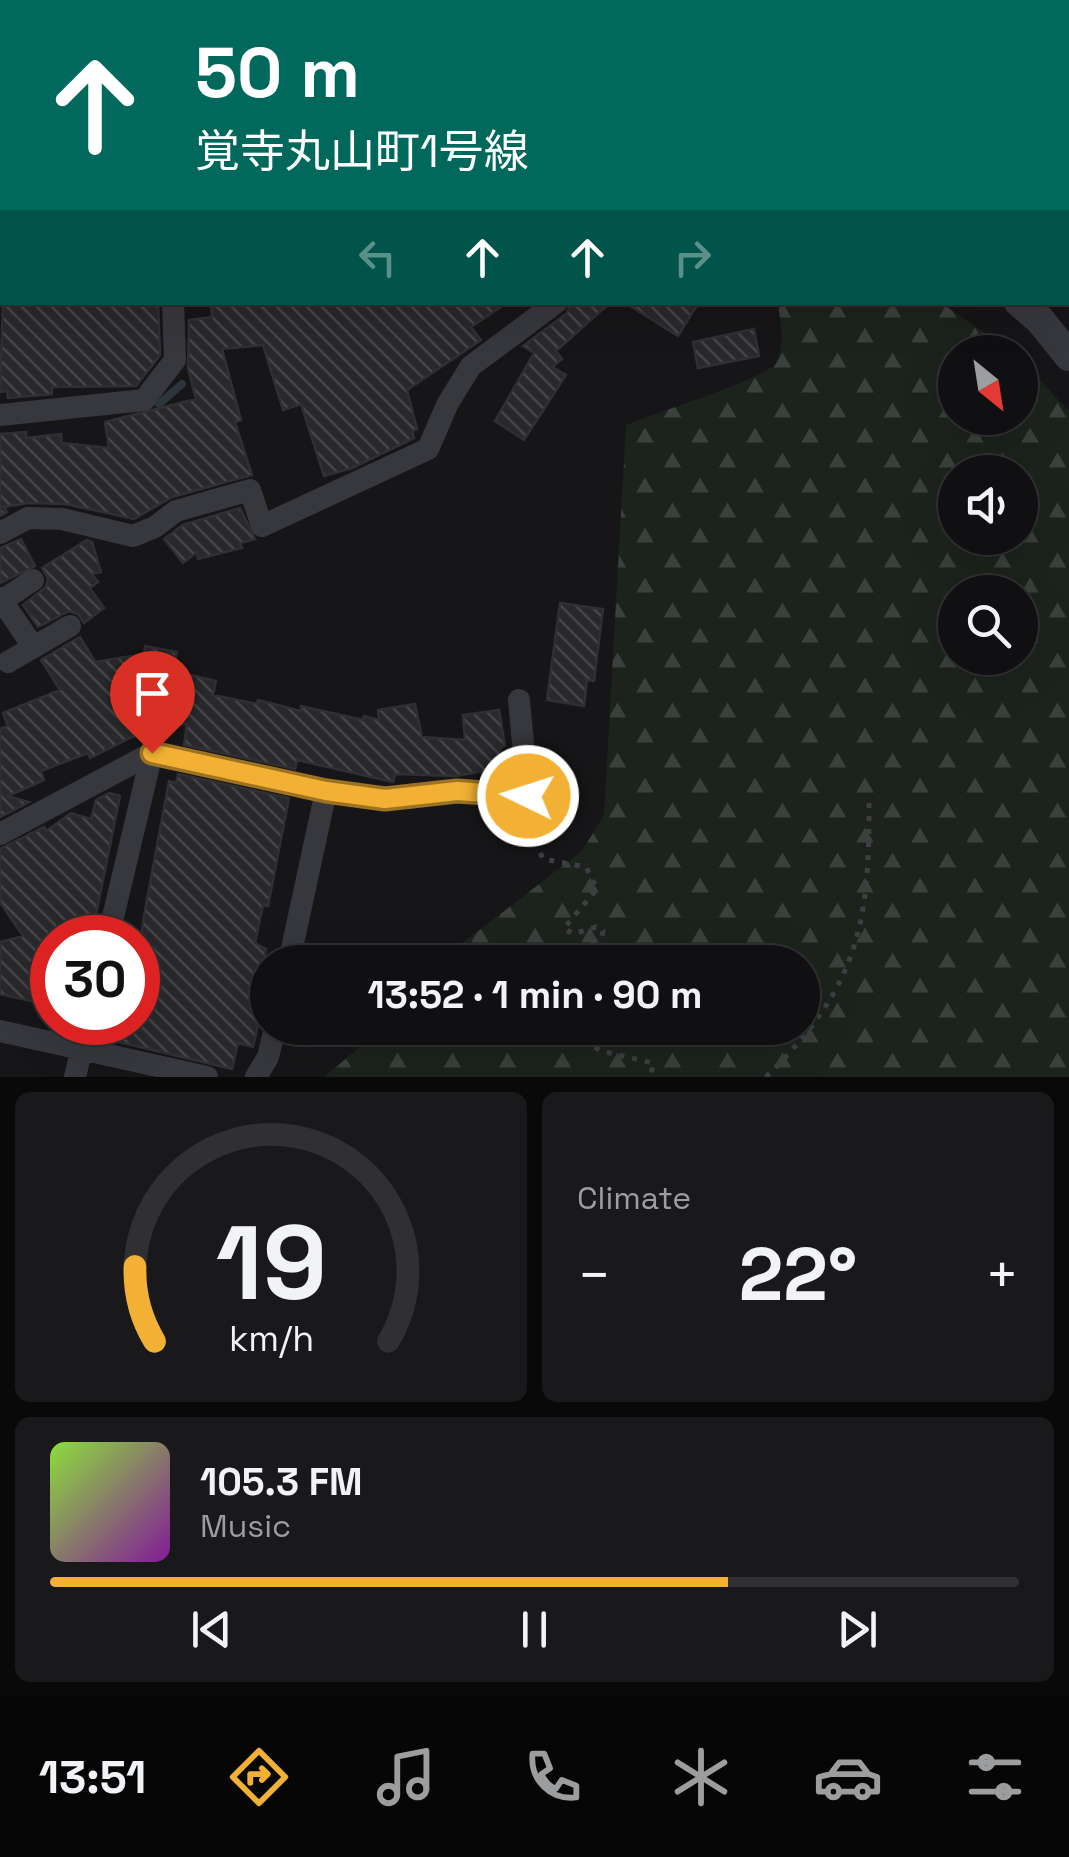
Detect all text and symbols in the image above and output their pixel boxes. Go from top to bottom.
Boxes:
text: 50 m [195,28,360,117]
icon: ahead [30,40,160,170]
text: 覚寺丸山町1号線 [195,123,529,180]
icon: left [350,230,405,285]
icon: ahead [455,230,510,285]
icon: ahead [560,230,615,285]
icon: right [665,230,720,285]
north arrow [938,335,1038,435]
map controls [938,335,1038,675]
button: sound [938,455,1038,555]
button: search [938,575,1038,675]
pin [110,651,195,754]
icon: arrive [125,666,180,721]
position arrow [476,744,580,848]
speed limit sign: 30 [30,915,160,1045]
text: 13:52 · 1 min · 90 m [368,971,702,1019]
text: Climate [577,1178,691,1218]
text: 19 [215,1197,327,1329]
text: 22° [739,1226,857,1322]
text: − [577,1240,611,1310]
text: + [985,1240,1019,1310]
text: km/h [228,1316,314,1361]
text: 105.3 FM [200,1458,363,1506]
text: Music [200,1506,291,1546]
icon: previous [184,1602,239,1657]
icon: pause [507,1602,562,1657]
icon: next [830,1602,885,1657]
icon: directions [224,1742,294,1812]
icon: music [371,1742,441,1812]
icon: phone [518,1742,588,1812]
icon: climate [666,1742,736,1812]
icon: car [813,1742,883,1812]
icon: filters [960,1742,1030,1812]
text: 13:51 [39,1749,146,1806]

